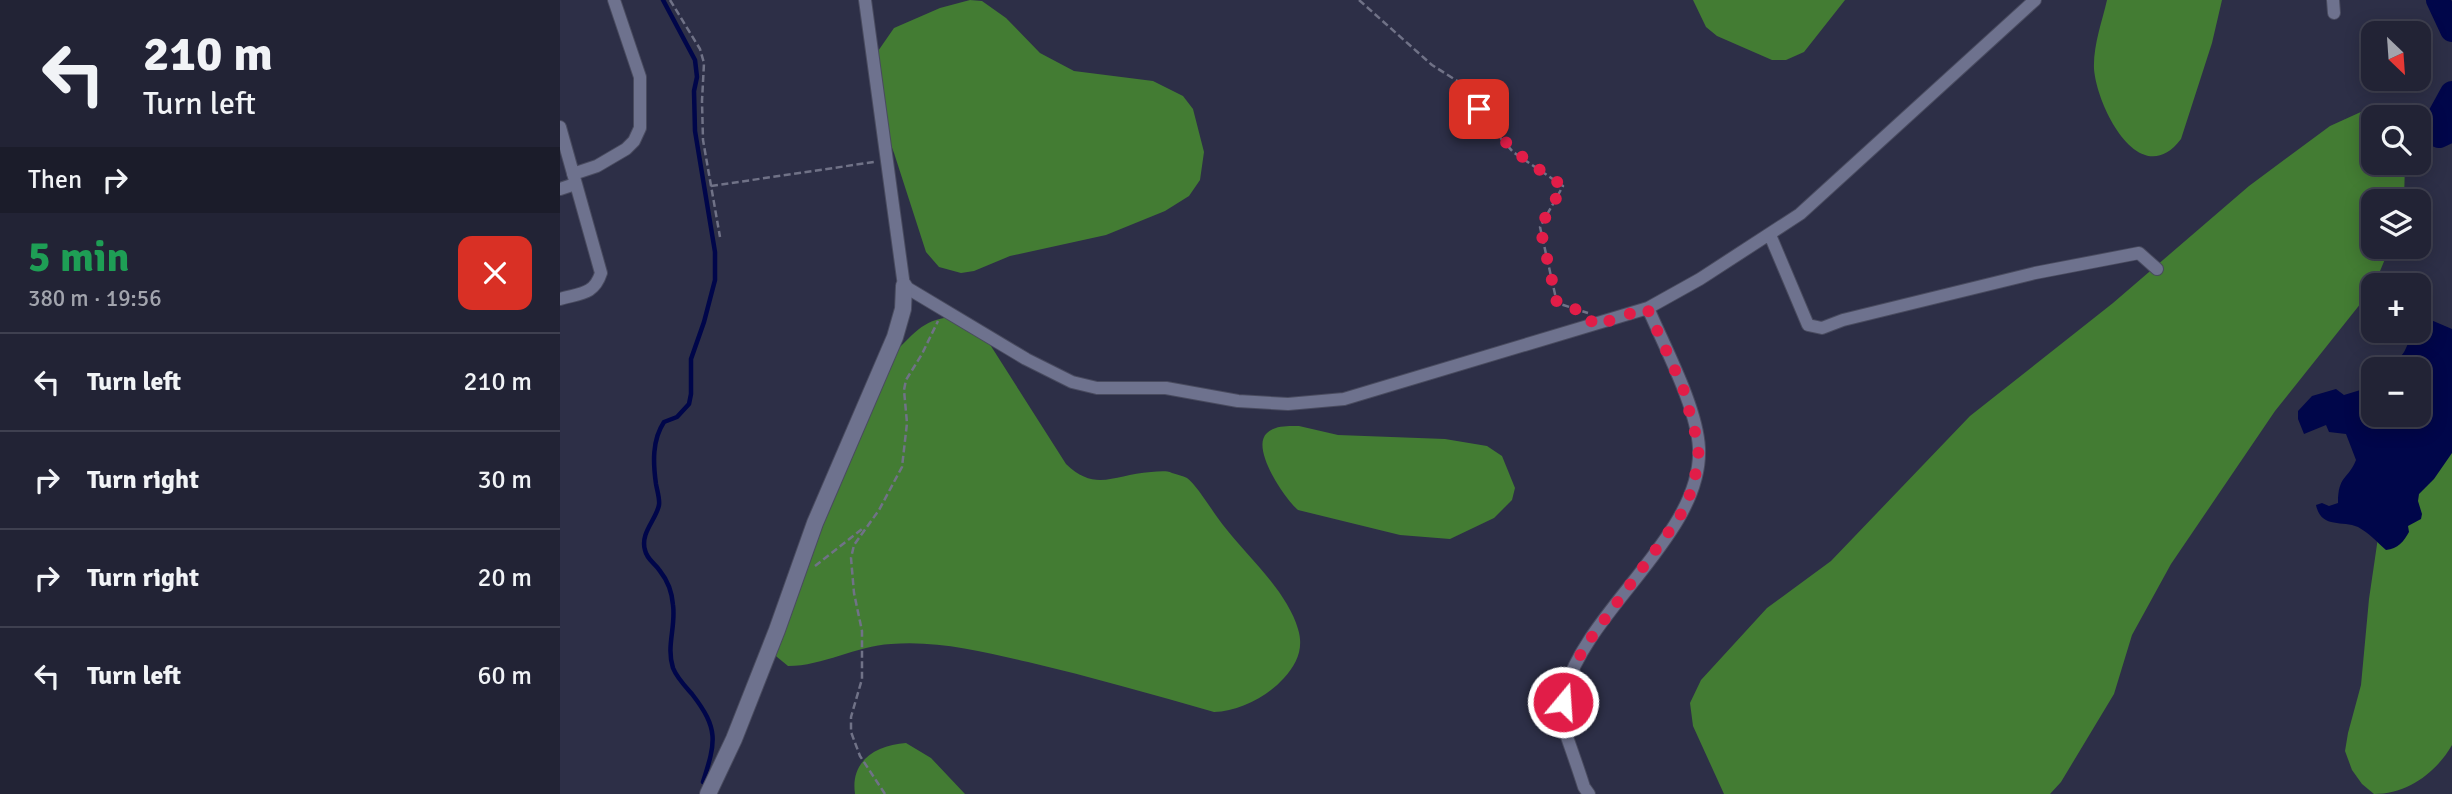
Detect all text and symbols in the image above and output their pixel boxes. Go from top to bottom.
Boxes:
north arrow [2361,21,2431,91]
map controls [2361,21,2431,427]
text: 210 m [143,24,273,84]
icon: left [28,28,119,119]
pin [1449,79,1509,139]
text: Turn left [143,84,256,123]
icon: arrive [1460,90,1498,128]
button: search [2361,105,2431,175]
icon: right [96,161,134,199]
text: Then [28,164,82,196]
button: layers [2361,189,2431,259]
text: 5 min [28,232,129,283]
button: close [458,236,532,310]
button: + [2361,273,2431,343]
text: 380 m · 19:56 [28,284,162,313]
button: − [2361,357,2431,427]
icon: left [28,363,66,401]
text: Turn left [87,366,181,398]
text: 210 m [463,366,532,398]
icon: right [28,461,66,499]
text: Turn right [87,464,199,496]
text: 30 m [477,464,532,496]
icon: right [28,559,66,597]
text: Turn right [87,562,199,594]
text: 20 m [477,562,532,594]
icon: left [28,657,66,695]
text: Turn left [87,660,181,692]
text: 60 m [477,660,532,692]
position arrow [1526,665,1600,739]

